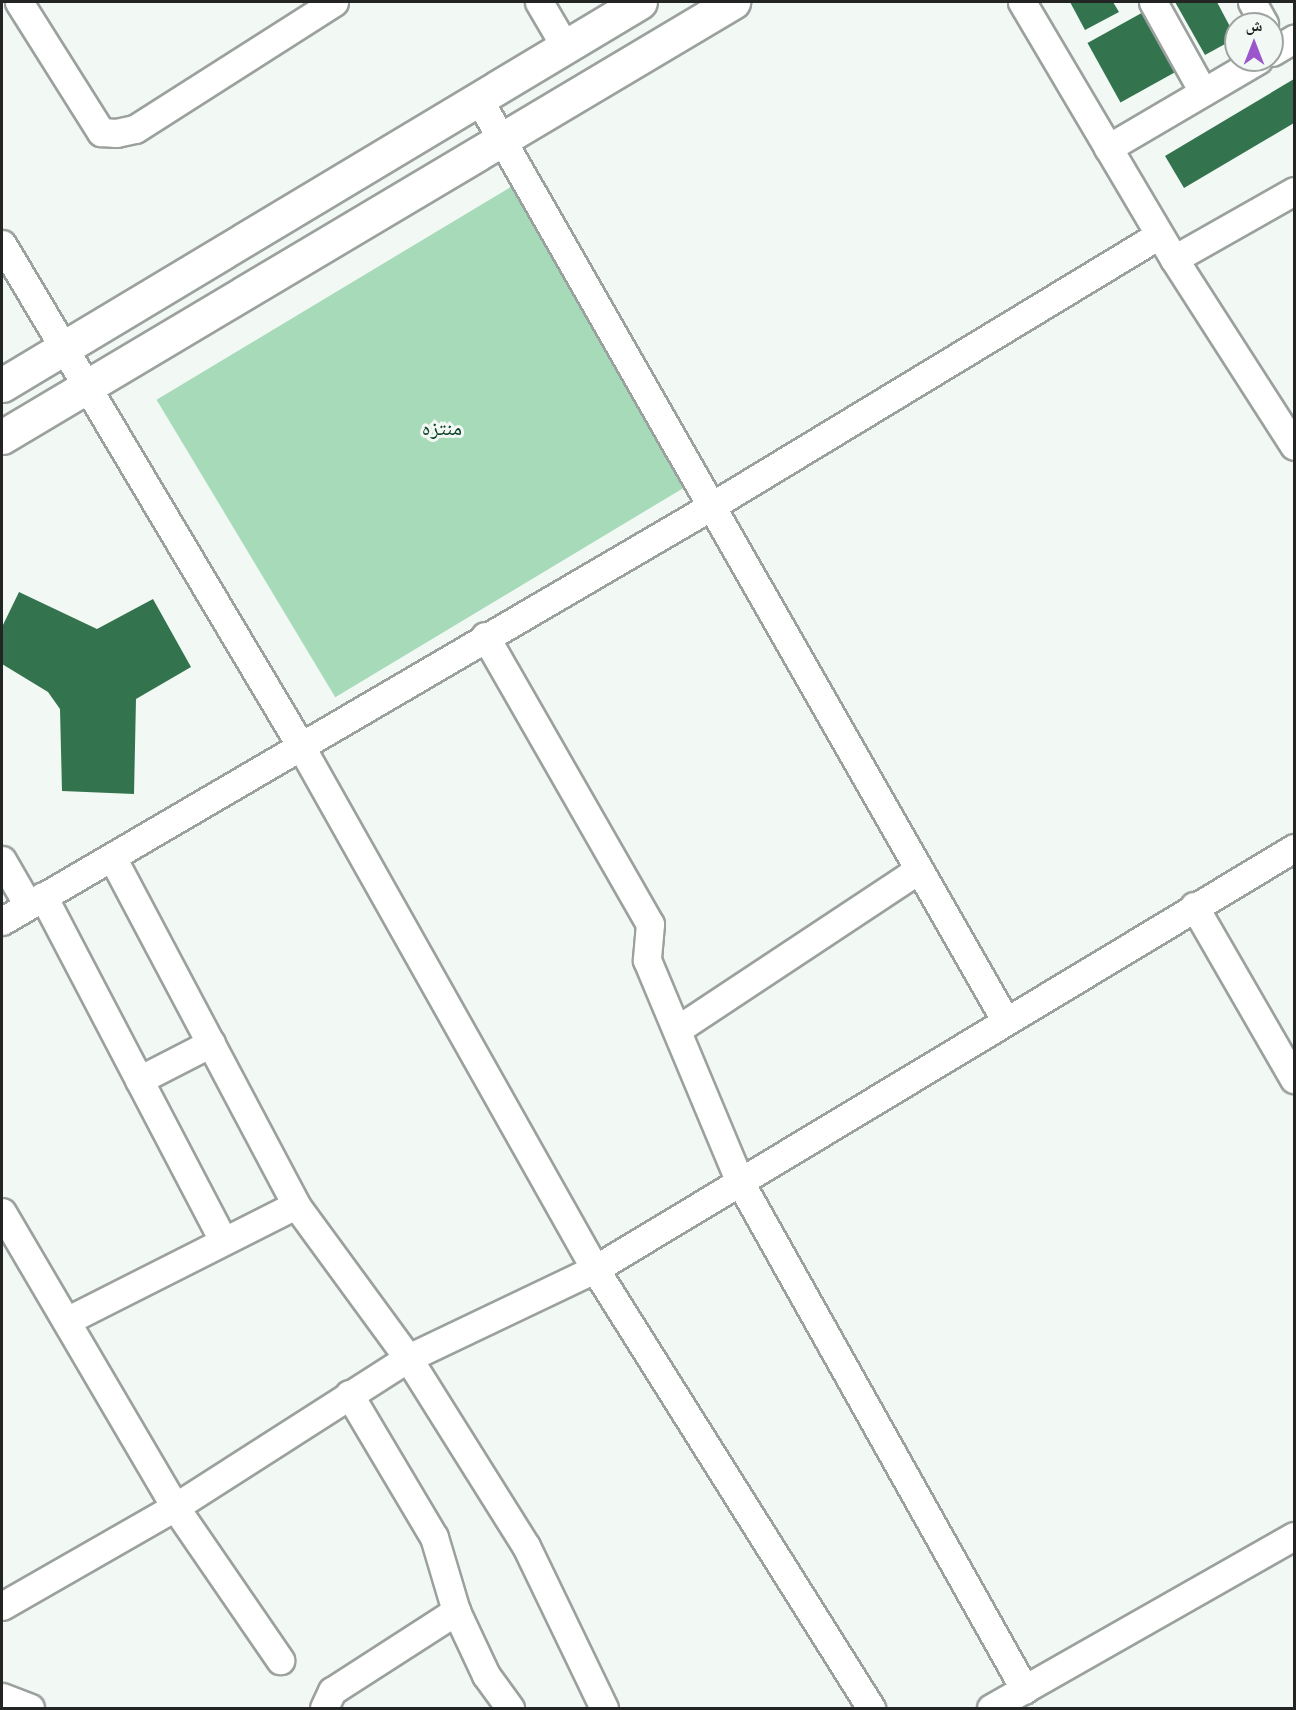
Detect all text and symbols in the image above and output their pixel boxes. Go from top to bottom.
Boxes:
north arrow [1224,12,1284,72]
text: ش [1246,16,1262,35]
park label: منتزه [422,415,462,441]

